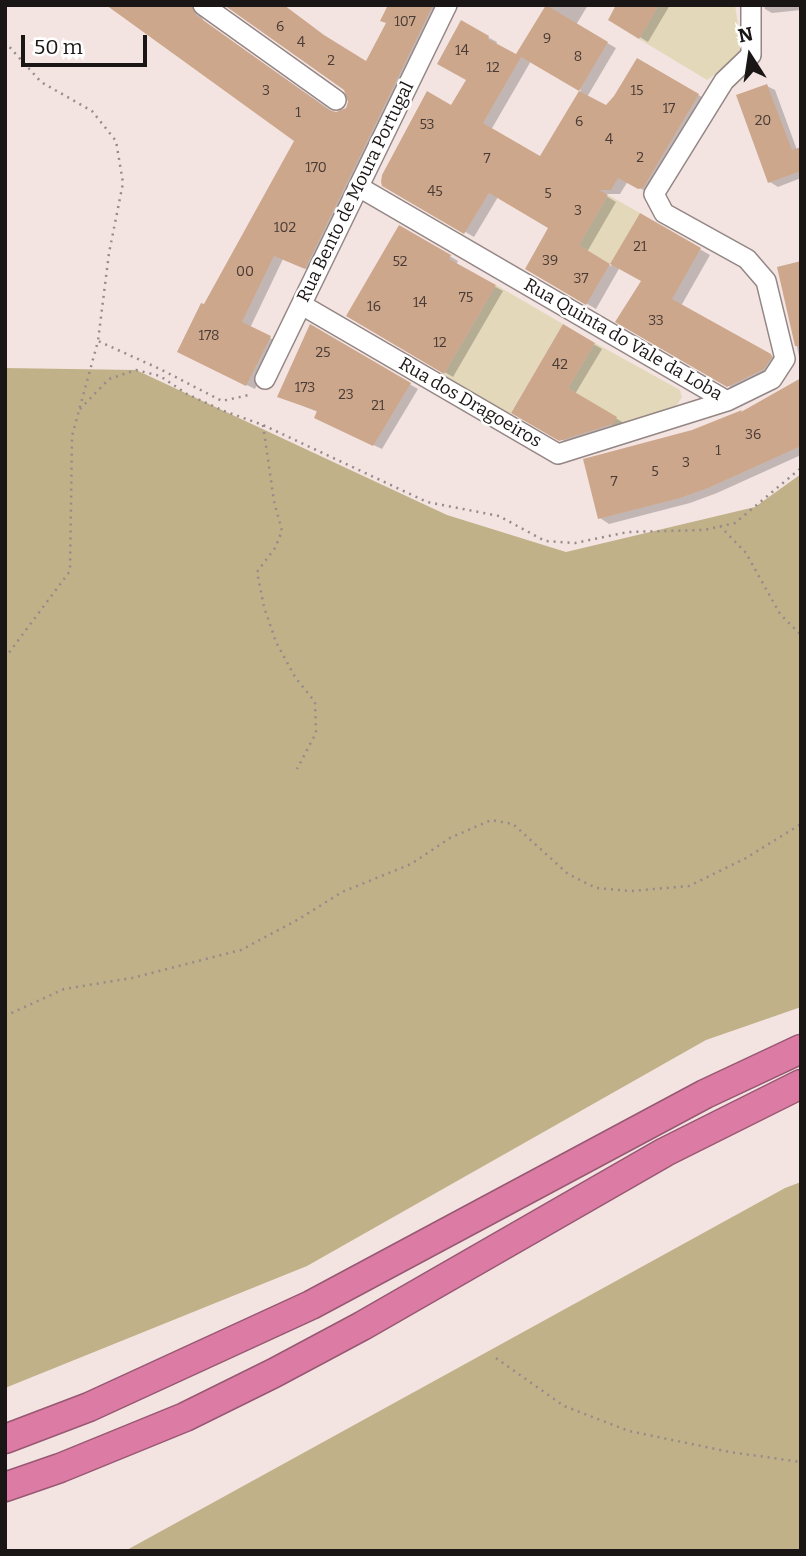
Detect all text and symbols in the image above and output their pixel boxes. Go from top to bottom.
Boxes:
house number: 107 [394,14,416,30]
house number: 6 [276,19,284,35]
scale bar [24,21,150,65]
north arrow [715,21,785,91]
text: N [736,22,755,48]
house number: 9 [543,31,551,47]
text: 50 m [34,34,83,60]
house number: 4 [297,35,305,51]
house number: 14 [455,43,469,59]
house number: 8 [574,49,582,65]
house number: 2 [327,53,335,69]
house number: 12 [486,60,500,76]
street label: Rua Bento de Moura Portugal [293,78,419,306]
house number: 3 [262,83,270,99]
house number: 15 [630,83,644,99]
house number: 17 [663,101,675,117]
house number: 1 [295,105,301,121]
house number: 20 [755,113,771,129]
house number: 6 [575,114,583,130]
house number: 53 [419,117,435,133]
house number: 4 [605,132,613,148]
house number: 2 [636,150,644,166]
house number: 7 [483,151,491,167]
house number: 170 [305,160,327,176]
house number: 45 [427,184,443,200]
house number: 5 [544,186,552,202]
house number: 3 [574,203,582,219]
house number: 102 [274,220,296,236]
house number: 21 [633,239,647,255]
house number: 39 [542,253,558,269]
house number: 52 [393,254,407,270]
house number: 00 [236,264,254,280]
house number: 37 [573,271,589,287]
street label: Rua Quinta do Vale da Loba [520,274,726,406]
house number: 75 [459,290,473,306]
house number: 14 [413,295,427,311]
house number: 16 [367,299,381,315]
house number: 33 [648,313,664,329]
house number: 178 [199,328,219,344]
house number: 12 [433,335,447,351]
house number: 25 [315,345,331,361]
street label: Rua dos Dragoeiros [395,353,545,453]
house number: 42 [552,357,568,373]
house number: 173 [295,380,315,396]
house number: 23 [338,387,354,403]
house number: 21 [371,398,385,414]
house number: 36 [745,427,761,443]
house number: 1 [715,443,721,459]
house number: 3 [682,455,690,471]
house number: 5 [651,464,659,480]
house number: 7 [610,474,618,490]

